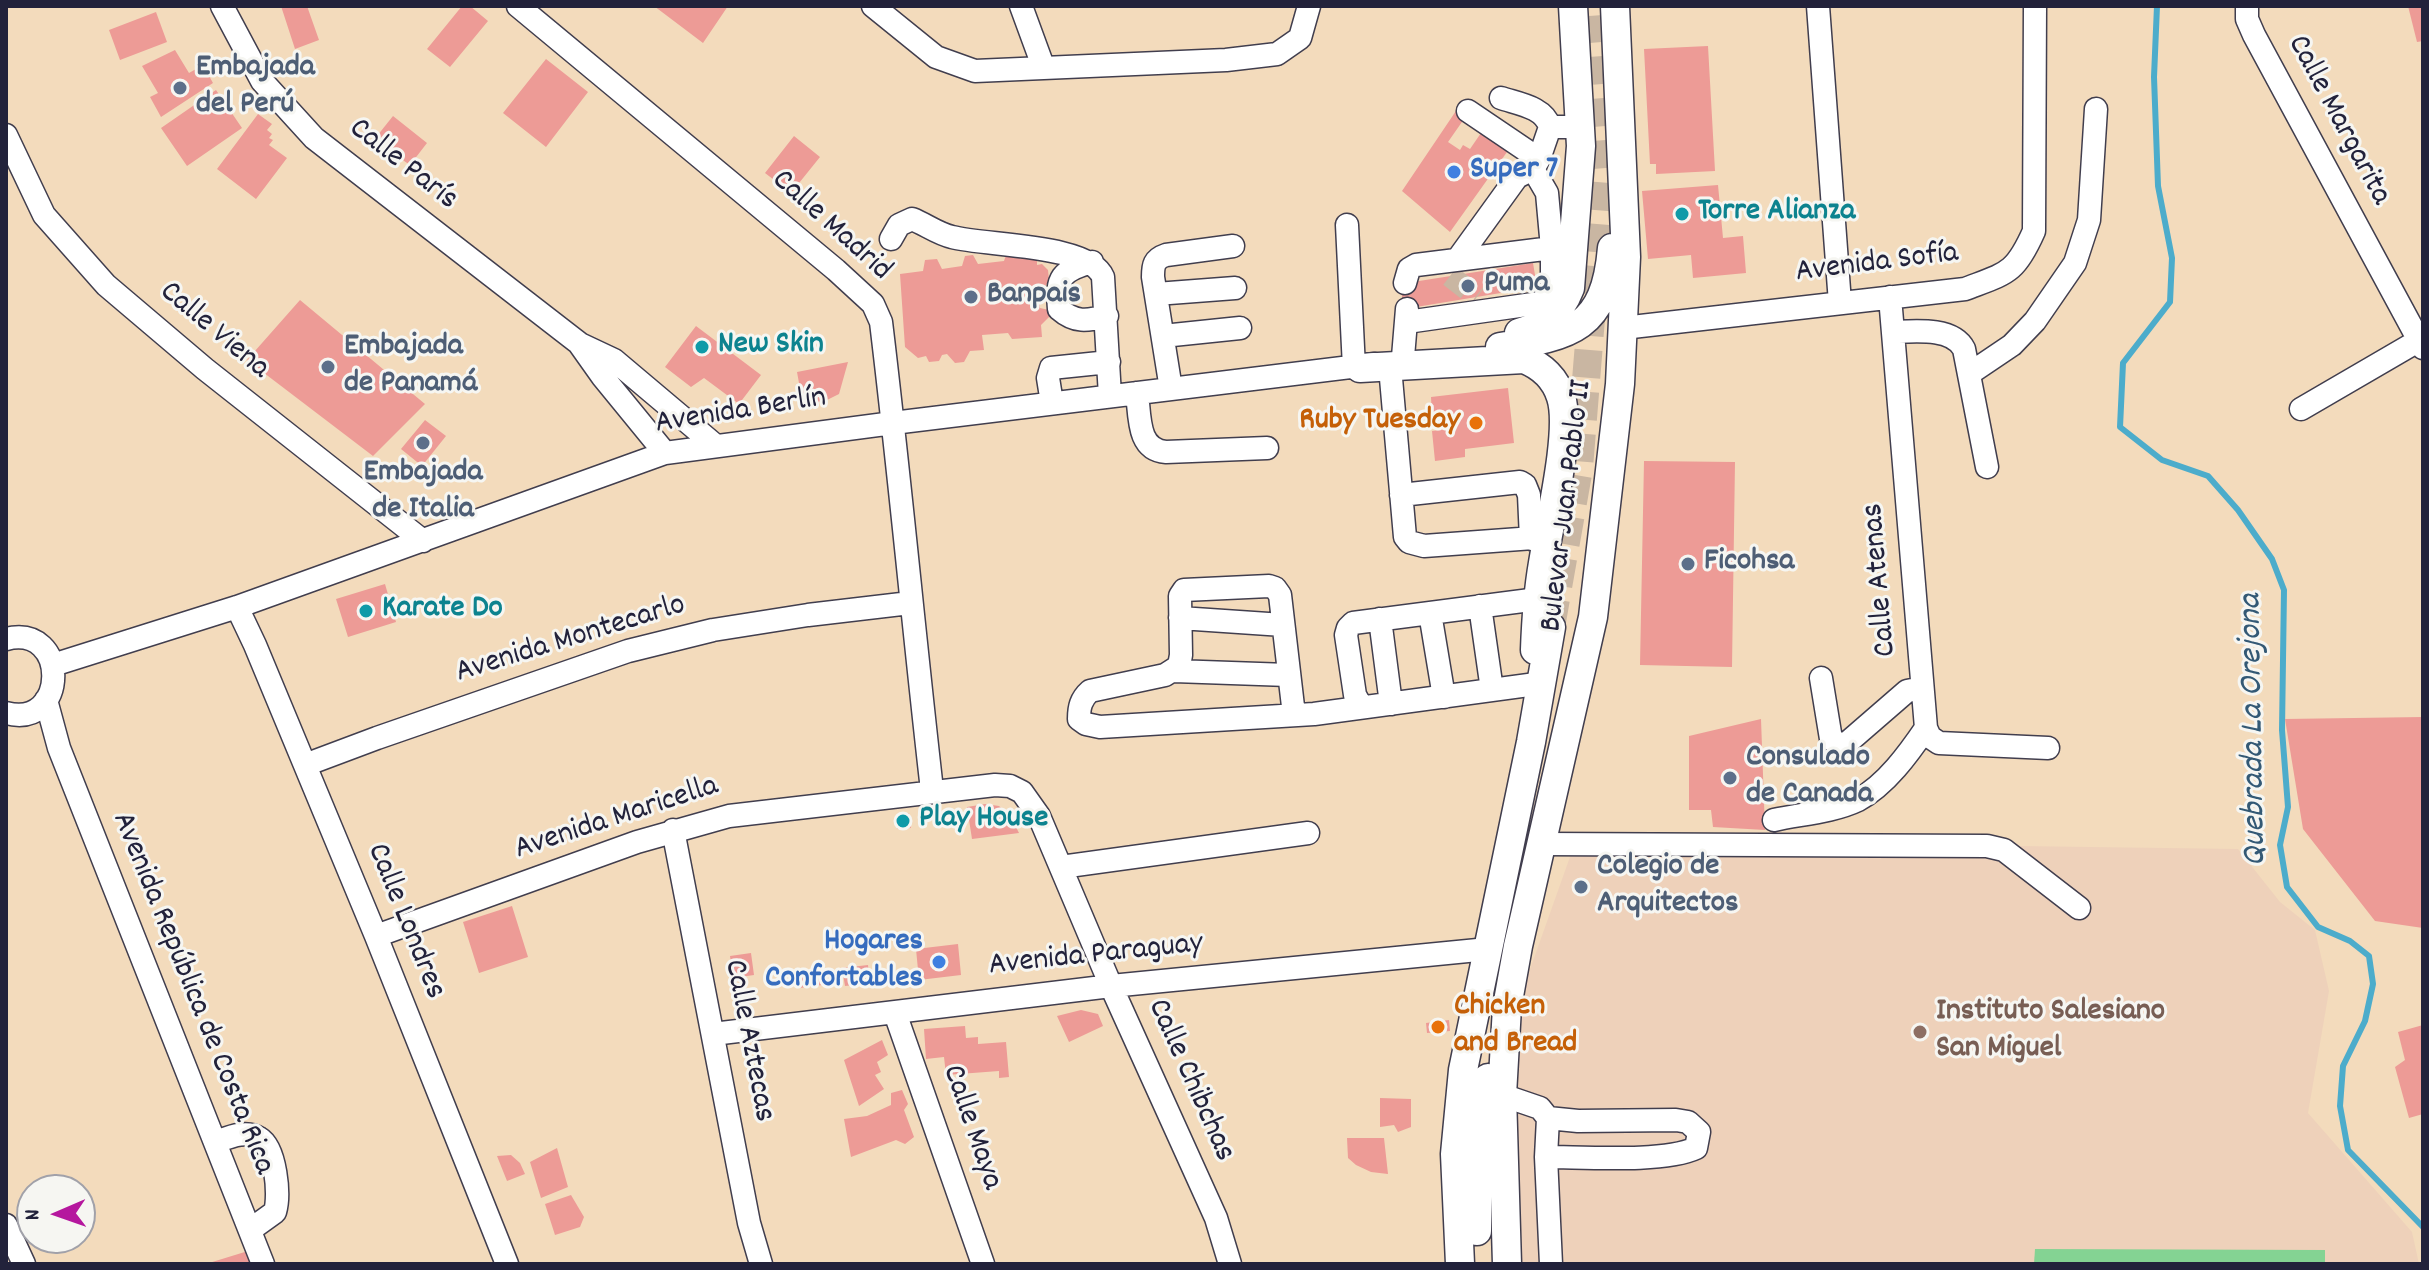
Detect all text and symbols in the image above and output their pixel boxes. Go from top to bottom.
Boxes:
street label: Calle Margarita [2276,30,2398,212]
place label: Embajada del Perú [196,51,315,126]
marker: Embajada del Perú [171,79,189,97]
street label: Calle París [340,111,464,221]
place label: Super 7 [1470,153,1558,191]
street label: Calle Madrid [762,163,898,291]
marker: Super 7 [1445,163,1463,181]
place label: Torre Alianza [1698,195,1855,233]
marker: Torre Alianza [1673,205,1691,223]
street label: Avenida Sofía [1794,236,1960,294]
place label: Puma [1484,267,1549,305]
street label: Calle Viena [150,275,276,389]
marker: Puma [1459,277,1477,295]
place label: Banpais [987,278,1081,316]
marker: Banpais [962,288,980,306]
place label: New Skin [718,328,824,366]
place label: Embajada de Panamá [344,330,478,405]
marker: New Skin [693,338,711,356]
marker: Embajada de Panamá [319,358,337,376]
street label: Bulevar Juan Pablo II [1535,378,1603,634]
street label: Avenida Berlín [653,381,829,445]
place label: Ruby Tuesday [1299,404,1460,442]
marker: Ruby Tuesday [1467,414,1485,432]
marker: Embajada de Italia [414,434,432,452]
place label: Embajada de Italia [364,456,482,531]
street label: Calle Atenas [1856,502,1908,658]
place label: Ficohsa [1704,545,1794,583]
marker: Ficohsa [1679,555,1697,573]
street label: Avenida Montecarlo [452,588,690,694]
place label: Karate Do [382,592,503,630]
water label: Quebrada La Orejona [2233,593,2279,867]
marker: Karate Do [357,602,375,620]
place label: Consulado de Canada [1746,741,1873,816]
street label: Avenida Maricella [510,769,724,871]
marker: Consulado de Canada [1721,769,1739,787]
place label: Play House [919,802,1048,840]
street label: Avenida República de Costa Rica [101,807,281,1181]
marker: Play House [894,812,912,830]
street label: Calle Londres [355,839,453,1005]
place label: Colegio de Arquitectos [1597,850,1739,925]
marker: Colegio de Arquitectos [1572,878,1590,896]
place label: Hogares Confortables [765,925,923,1000]
street label: Avenida Paraguay [987,927,1205,987]
marker: Hogares Confortables [930,953,948,971]
street label: Calle Aztecas [712,957,782,1125]
place label: Chicken and Bread [1454,990,1577,1065]
street label: Calle Chibchas [1136,994,1242,1168]
place label: Instituto Salesiano San Miguel [1936,995,2165,1070]
marker: Chicken and Bread [1429,1018,1447,1036]
marker: Instituto Salesiano San Miguel [1911,1023,1929,1041]
street label: Calle Maya [931,1061,1009,1195]
north arrow [16,1174,96,1254]
text: N [18,1209,49,1221]

